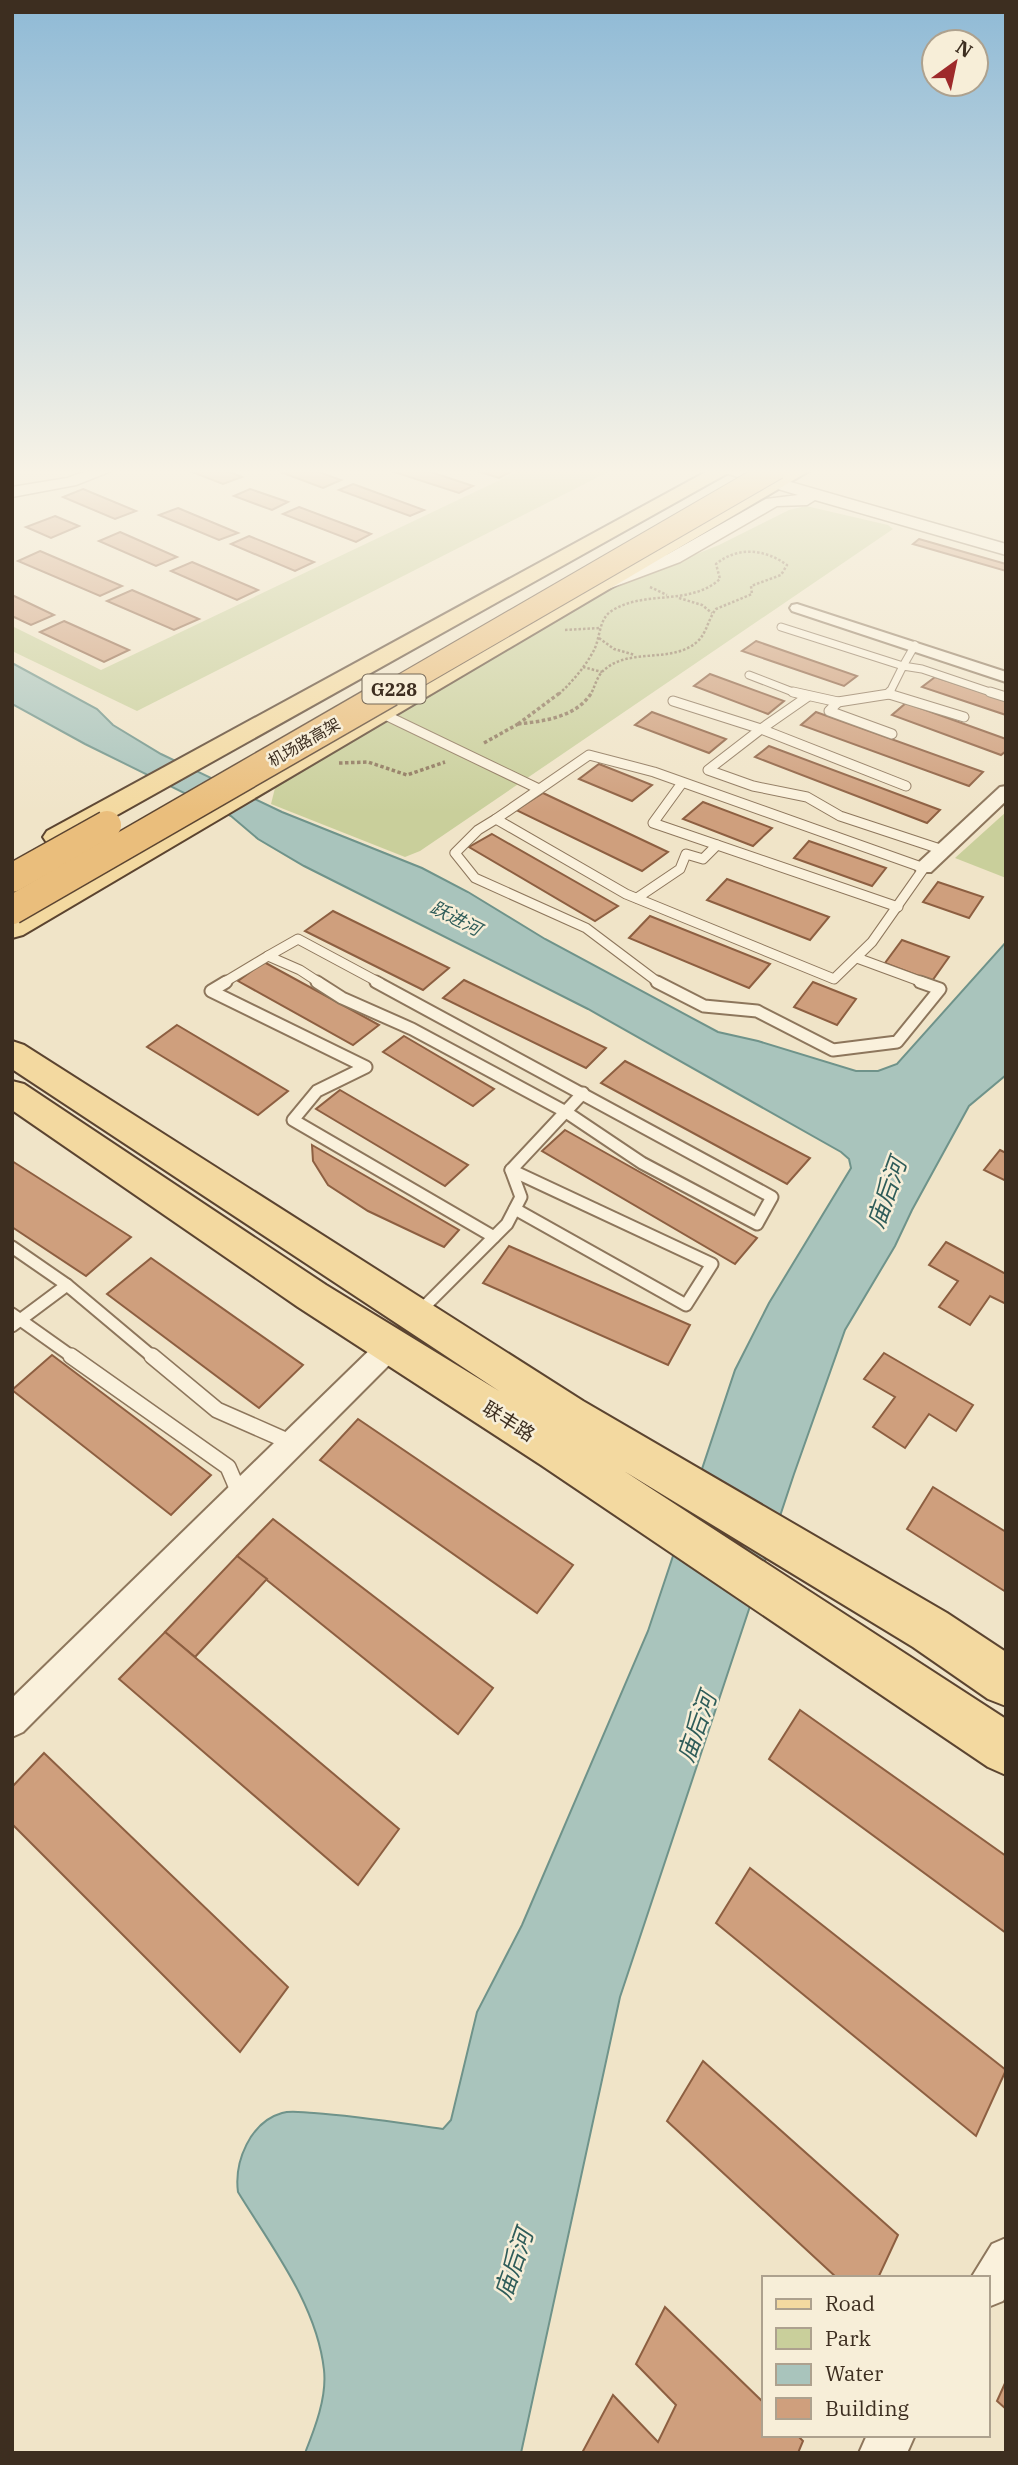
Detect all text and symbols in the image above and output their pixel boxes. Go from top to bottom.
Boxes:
north arrow [920,28,990,98]
text: N [951,35,977,63]
road number: G228 [362,674,426,704]
street label: 机场路高架 [264,713,344,771]
water label: 跃进河 [427,895,488,942]
water label: 庙后河 [859,1150,915,1232]
street label: 联丰路 [478,1396,540,1446]
water label: 庙后河 [669,1684,725,1766]
water label: 庙后河 [486,2221,541,2303]
legend [762,2276,990,2437]
text: Road [825,2289,875,2317]
text: Park [825,2324,872,2352]
text: Water [825,2359,884,2387]
text: Building [825,2394,910,2422]

